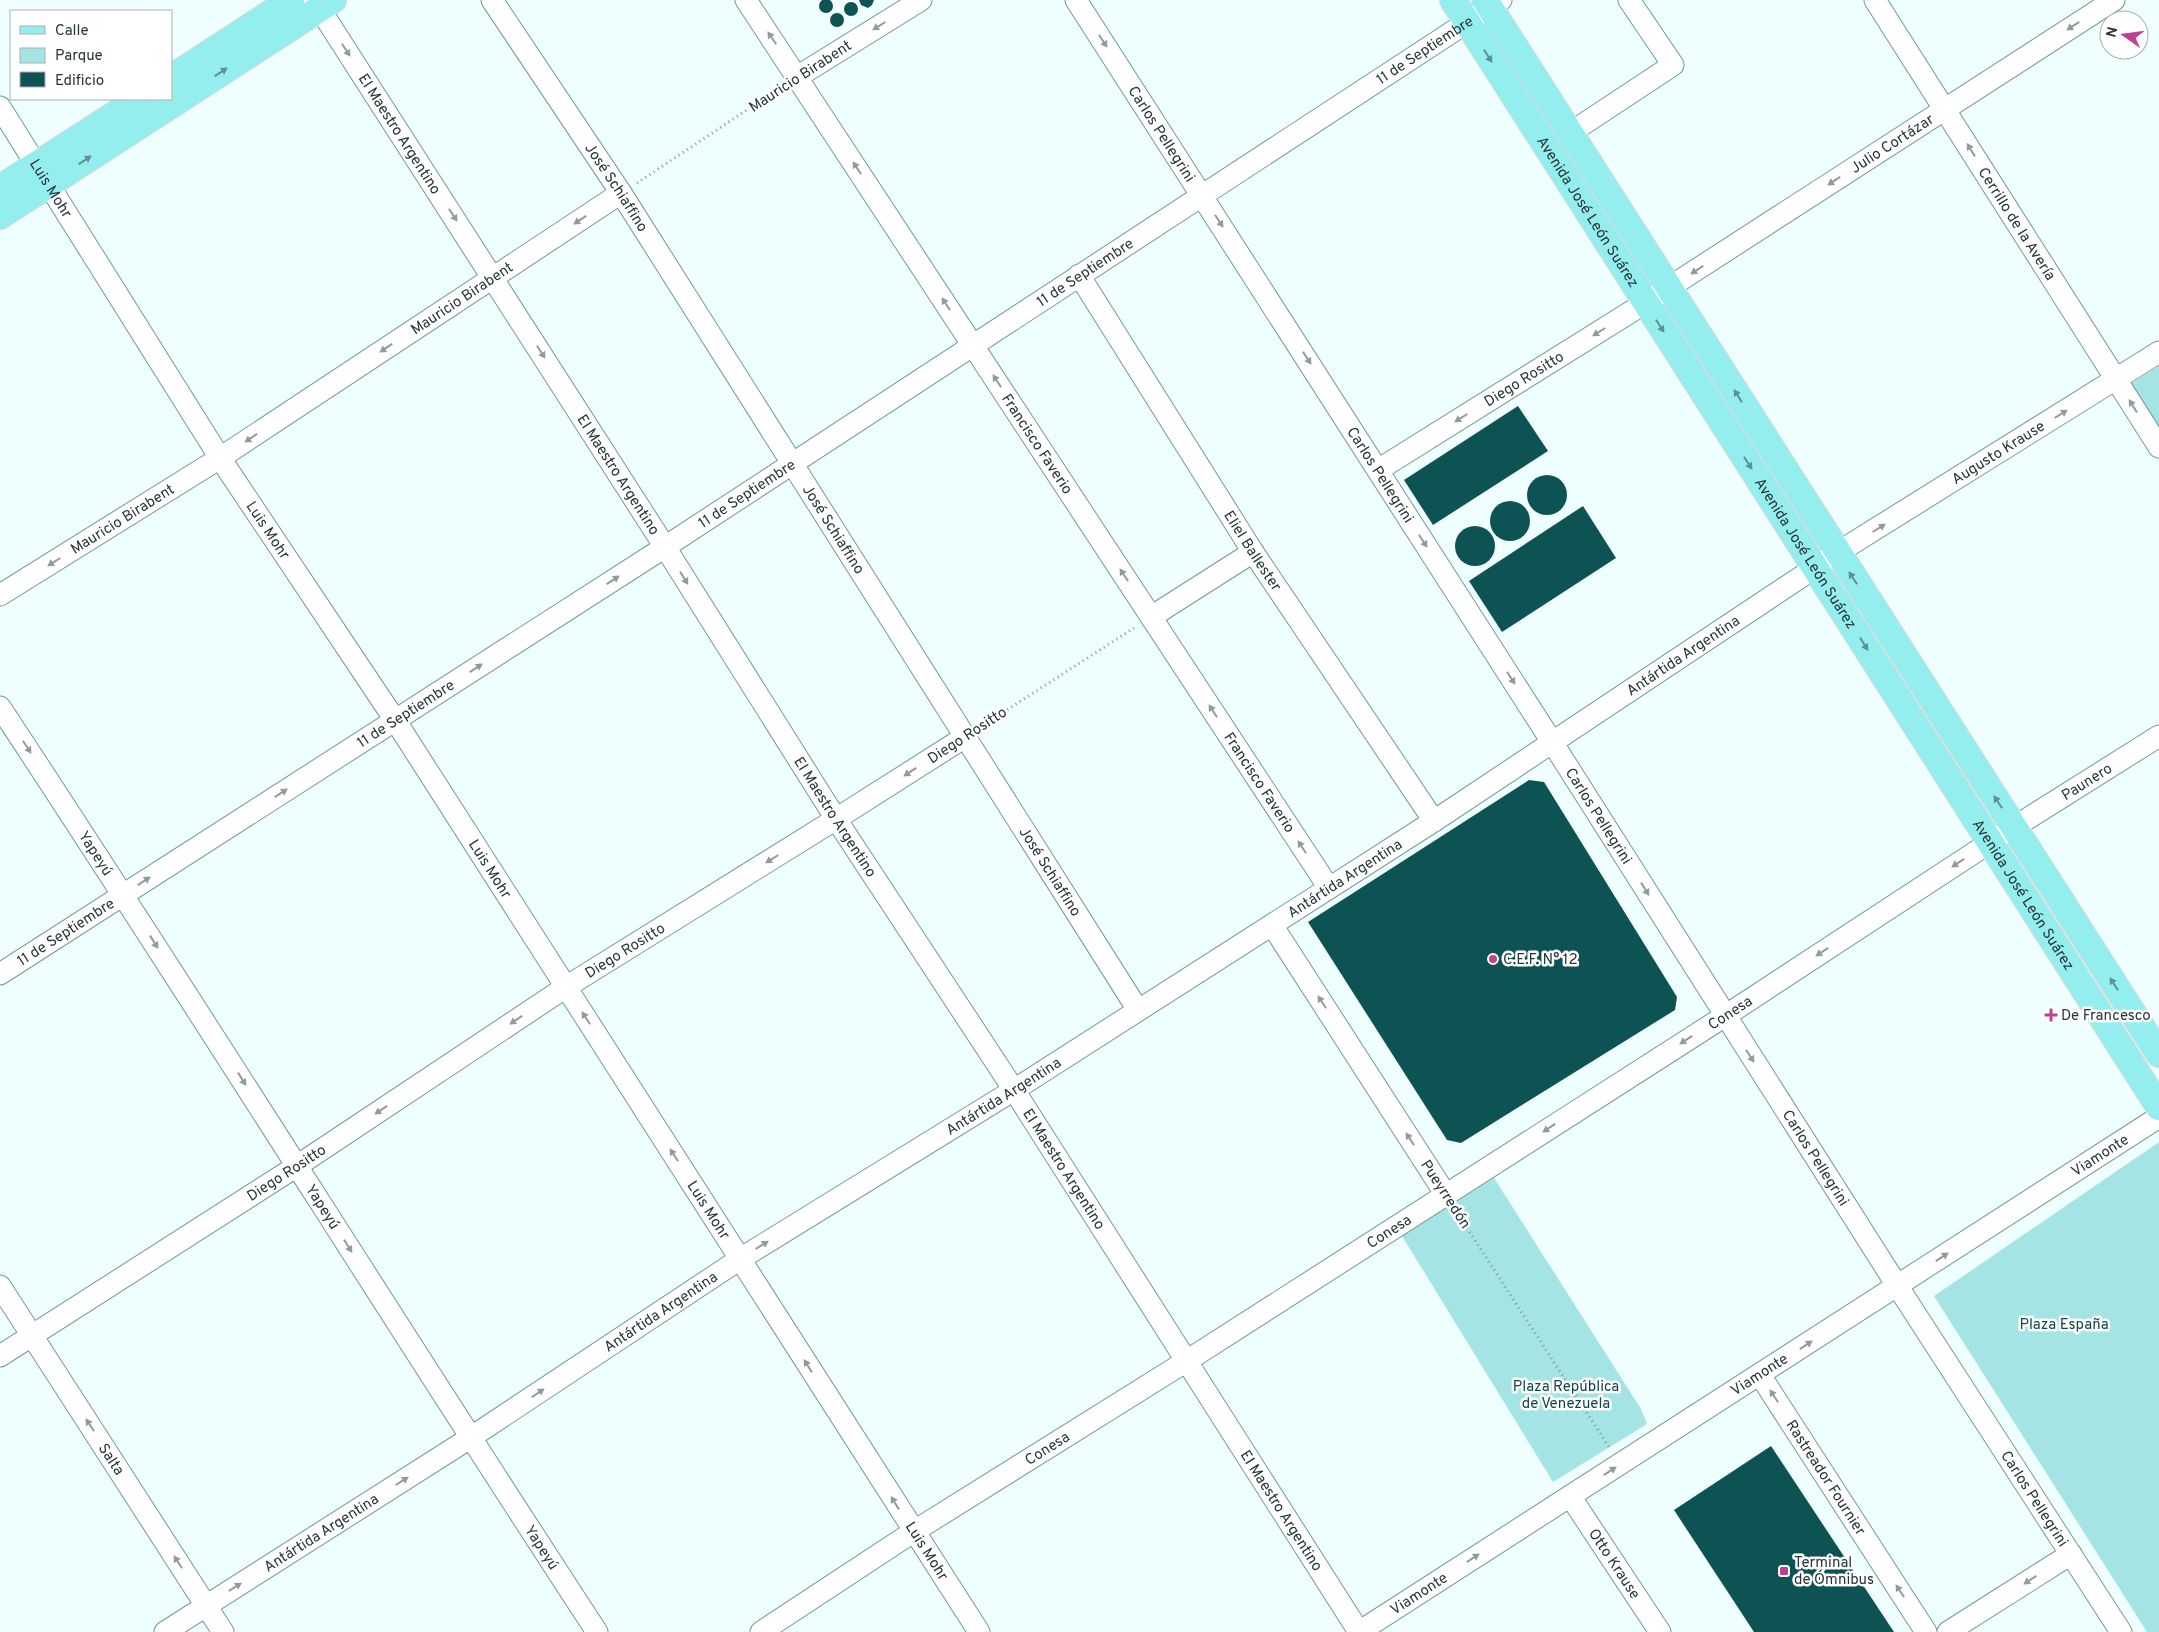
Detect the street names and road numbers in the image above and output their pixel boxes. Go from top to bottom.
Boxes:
street label: 11 de Septiembre [1373,13,1478,90]
street label: Mauricio Birabent [746,37,856,118]
street label: El Maestro Argentino [353,71,444,199]
street label: Carlos Pellegrini [1123,83,1198,186]
street label: Julio Cortázar [1848,111,1938,179]
street label: Avenida José León Suárez [1531,133,1642,292]
street label: José Schiaffino [579,140,651,236]
street label: Luis Mohr [24,156,75,222]
street label: Cerrillo de la Avería [1973,164,2059,285]
street label: 11 de Septiembre [1034,235,1138,312]
street label: Mauricio Birabent [408,259,517,340]
street label: Diego Rositto [1481,348,1568,412]
street label: Francisco Faverio [996,391,1076,499]
street label: El Maestro Argentino [572,412,663,539]
street label: Augusto Krause [1949,417,2049,490]
street label: Carlos Pellegrini [1341,424,1417,527]
street label: 11 de Septiembre [695,456,800,533]
street label: Avenida José León Suárez [1749,475,1860,633]
street label: Mauricio Birabent [68,481,178,560]
street label: José Schiaffino [797,482,868,578]
street label: Luis Mohr [241,498,293,564]
street label: Eliel Ballester [1218,508,1285,596]
street label: Antártida Argentina [1623,612,1744,701]
street label: 11 de Septiembre [354,677,459,753]
street label: Diego Rositto [925,704,1011,769]
street label: Francisco Faverio [1219,729,1298,837]
street label: El Maestro Argentino [788,754,880,882]
street label: Paunero [2058,760,2116,806]
street label: Carlos Pellegrini [1560,765,1635,868]
street label: Avenida José León Suárez [1967,816,2078,975]
street label: José Schiaffino [1014,824,1084,921]
street label: Yapeyú [73,828,116,880]
street label: Antártida Argentina [1285,836,1406,923]
street label: Luis Mohr [463,837,515,903]
street label: 11 de Septiembre [14,895,119,971]
street label: Diego Rositto [582,920,669,984]
street label: Conesa [1705,992,1757,1035]
street label: Antártida Argentina [943,1054,1065,1141]
street label: El Maestro Argentino [1017,1106,1108,1234]
street label: Carlos Pellegrini [1777,1107,1852,1210]
street label: Viamonte [2068,1131,2133,1182]
street label: Diego Rositto [244,1141,330,1206]
street label: Pueyrredón [1415,1157,1474,1233]
street label: Luis Mohr [682,1178,733,1244]
street label: Yapeyú [300,1182,343,1234]
street label: Conesa [1364,1211,1416,1254]
street label: Antártida Argentina [601,1268,722,1358]
street label: Viamonte [1728,1350,1792,1401]
street label: Rastreador Fournier [1781,1417,1869,1540]
street label: Conesa [1022,1428,1074,1471]
street label: Salta [93,1440,128,1480]
street label: El Maestro Argentino [1235,1447,1326,1575]
street label: Carlos Pellegrini [1995,1448,2071,1551]
street label: Antártida Argentina [261,1490,383,1578]
street label: Luis Mohr [900,1519,952,1585]
street label: Yapeyú [519,1522,562,1574]
street label: Otto Krause [1583,1526,1644,1603]
street label: Viamonte [1387,1569,1452,1620]

